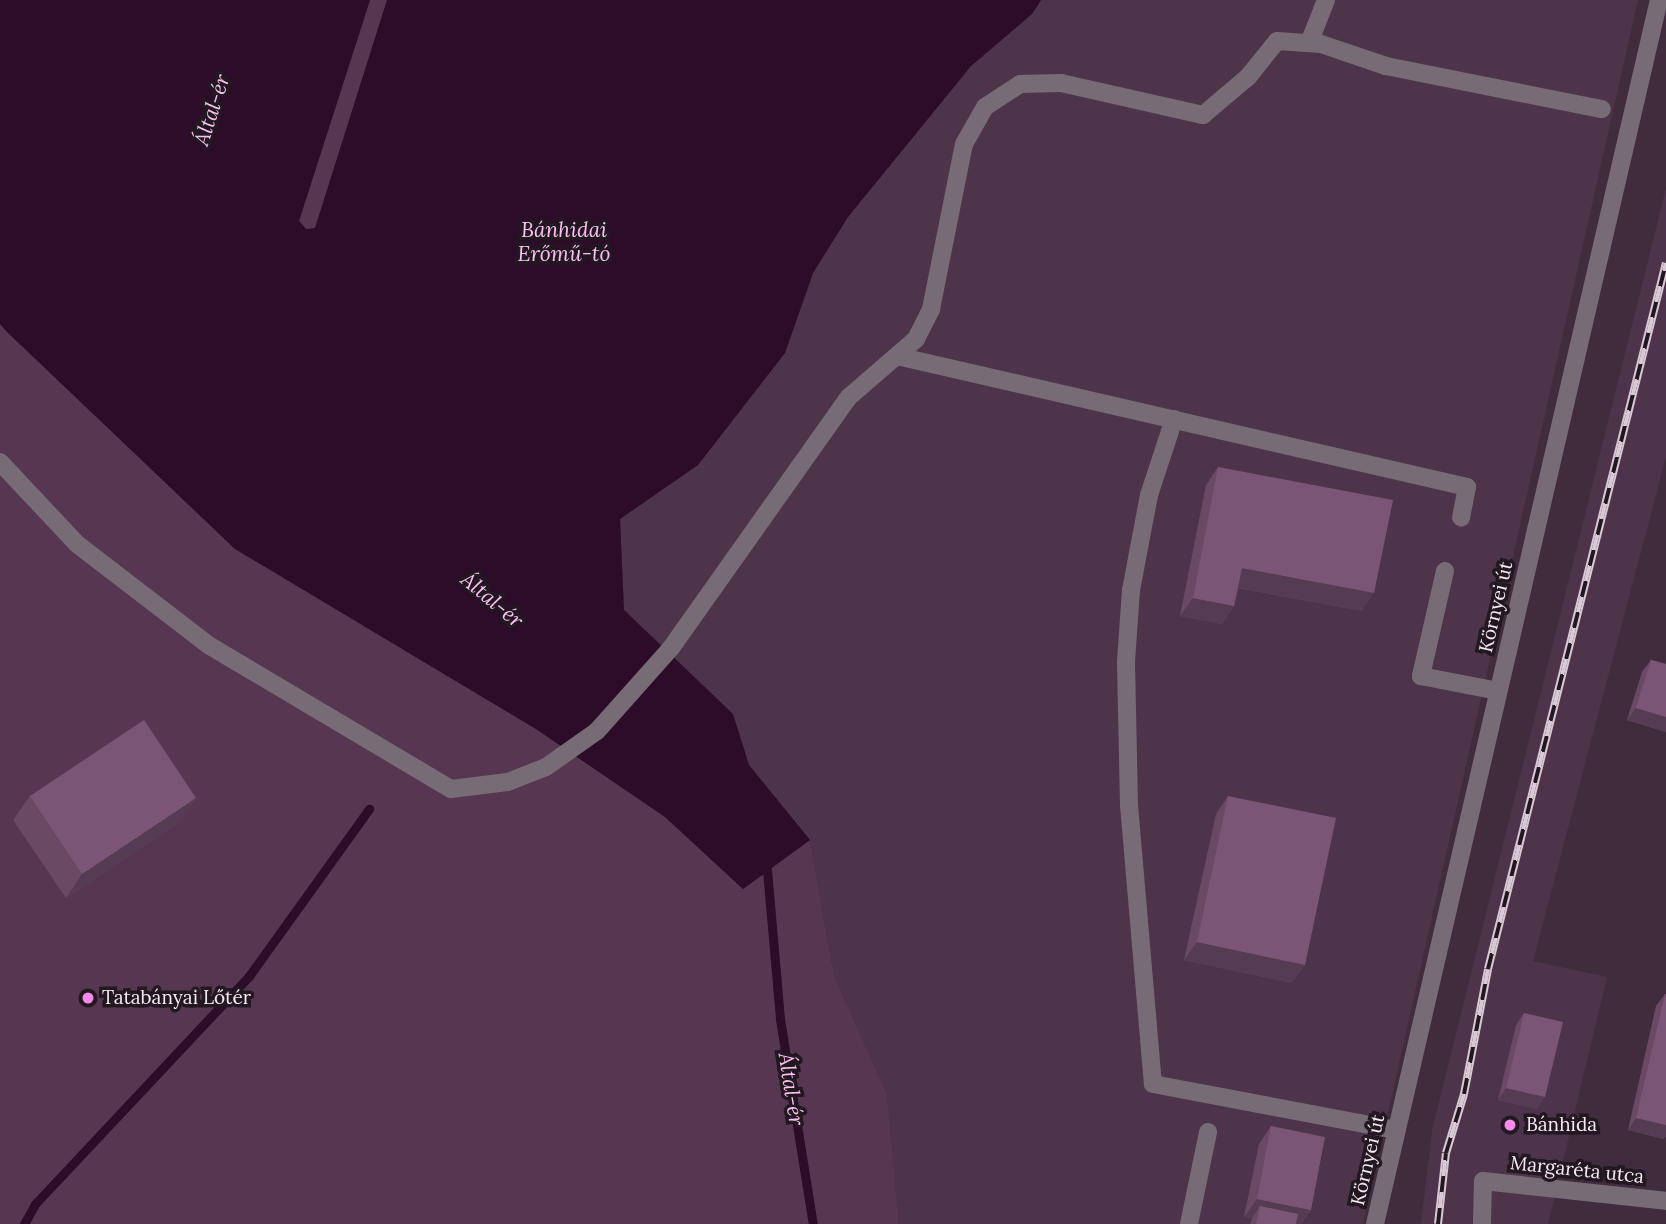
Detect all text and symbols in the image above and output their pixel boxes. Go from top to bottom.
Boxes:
water label: Által-ér [189,71,235,149]
water label: Bánhidai Erőmű-tó [518,217,610,267]
street label: Környei út [1474,559,1518,655]
water label: Által-ér [456,567,528,633]
place label: Tatabányai Lőtér [102,987,251,1009]
marker: Tatabányai Lőtér [80,990,96,1006]
water label: Által-ér [773,1051,809,1127]
street label: Környei út [1346,1112,1390,1208]
place label: Bánhida [1526,1114,1597,1136]
marker: Bánhida [1500,1115,1520,1135]
street label: Margaréta utca [1509,1152,1645,1188]

